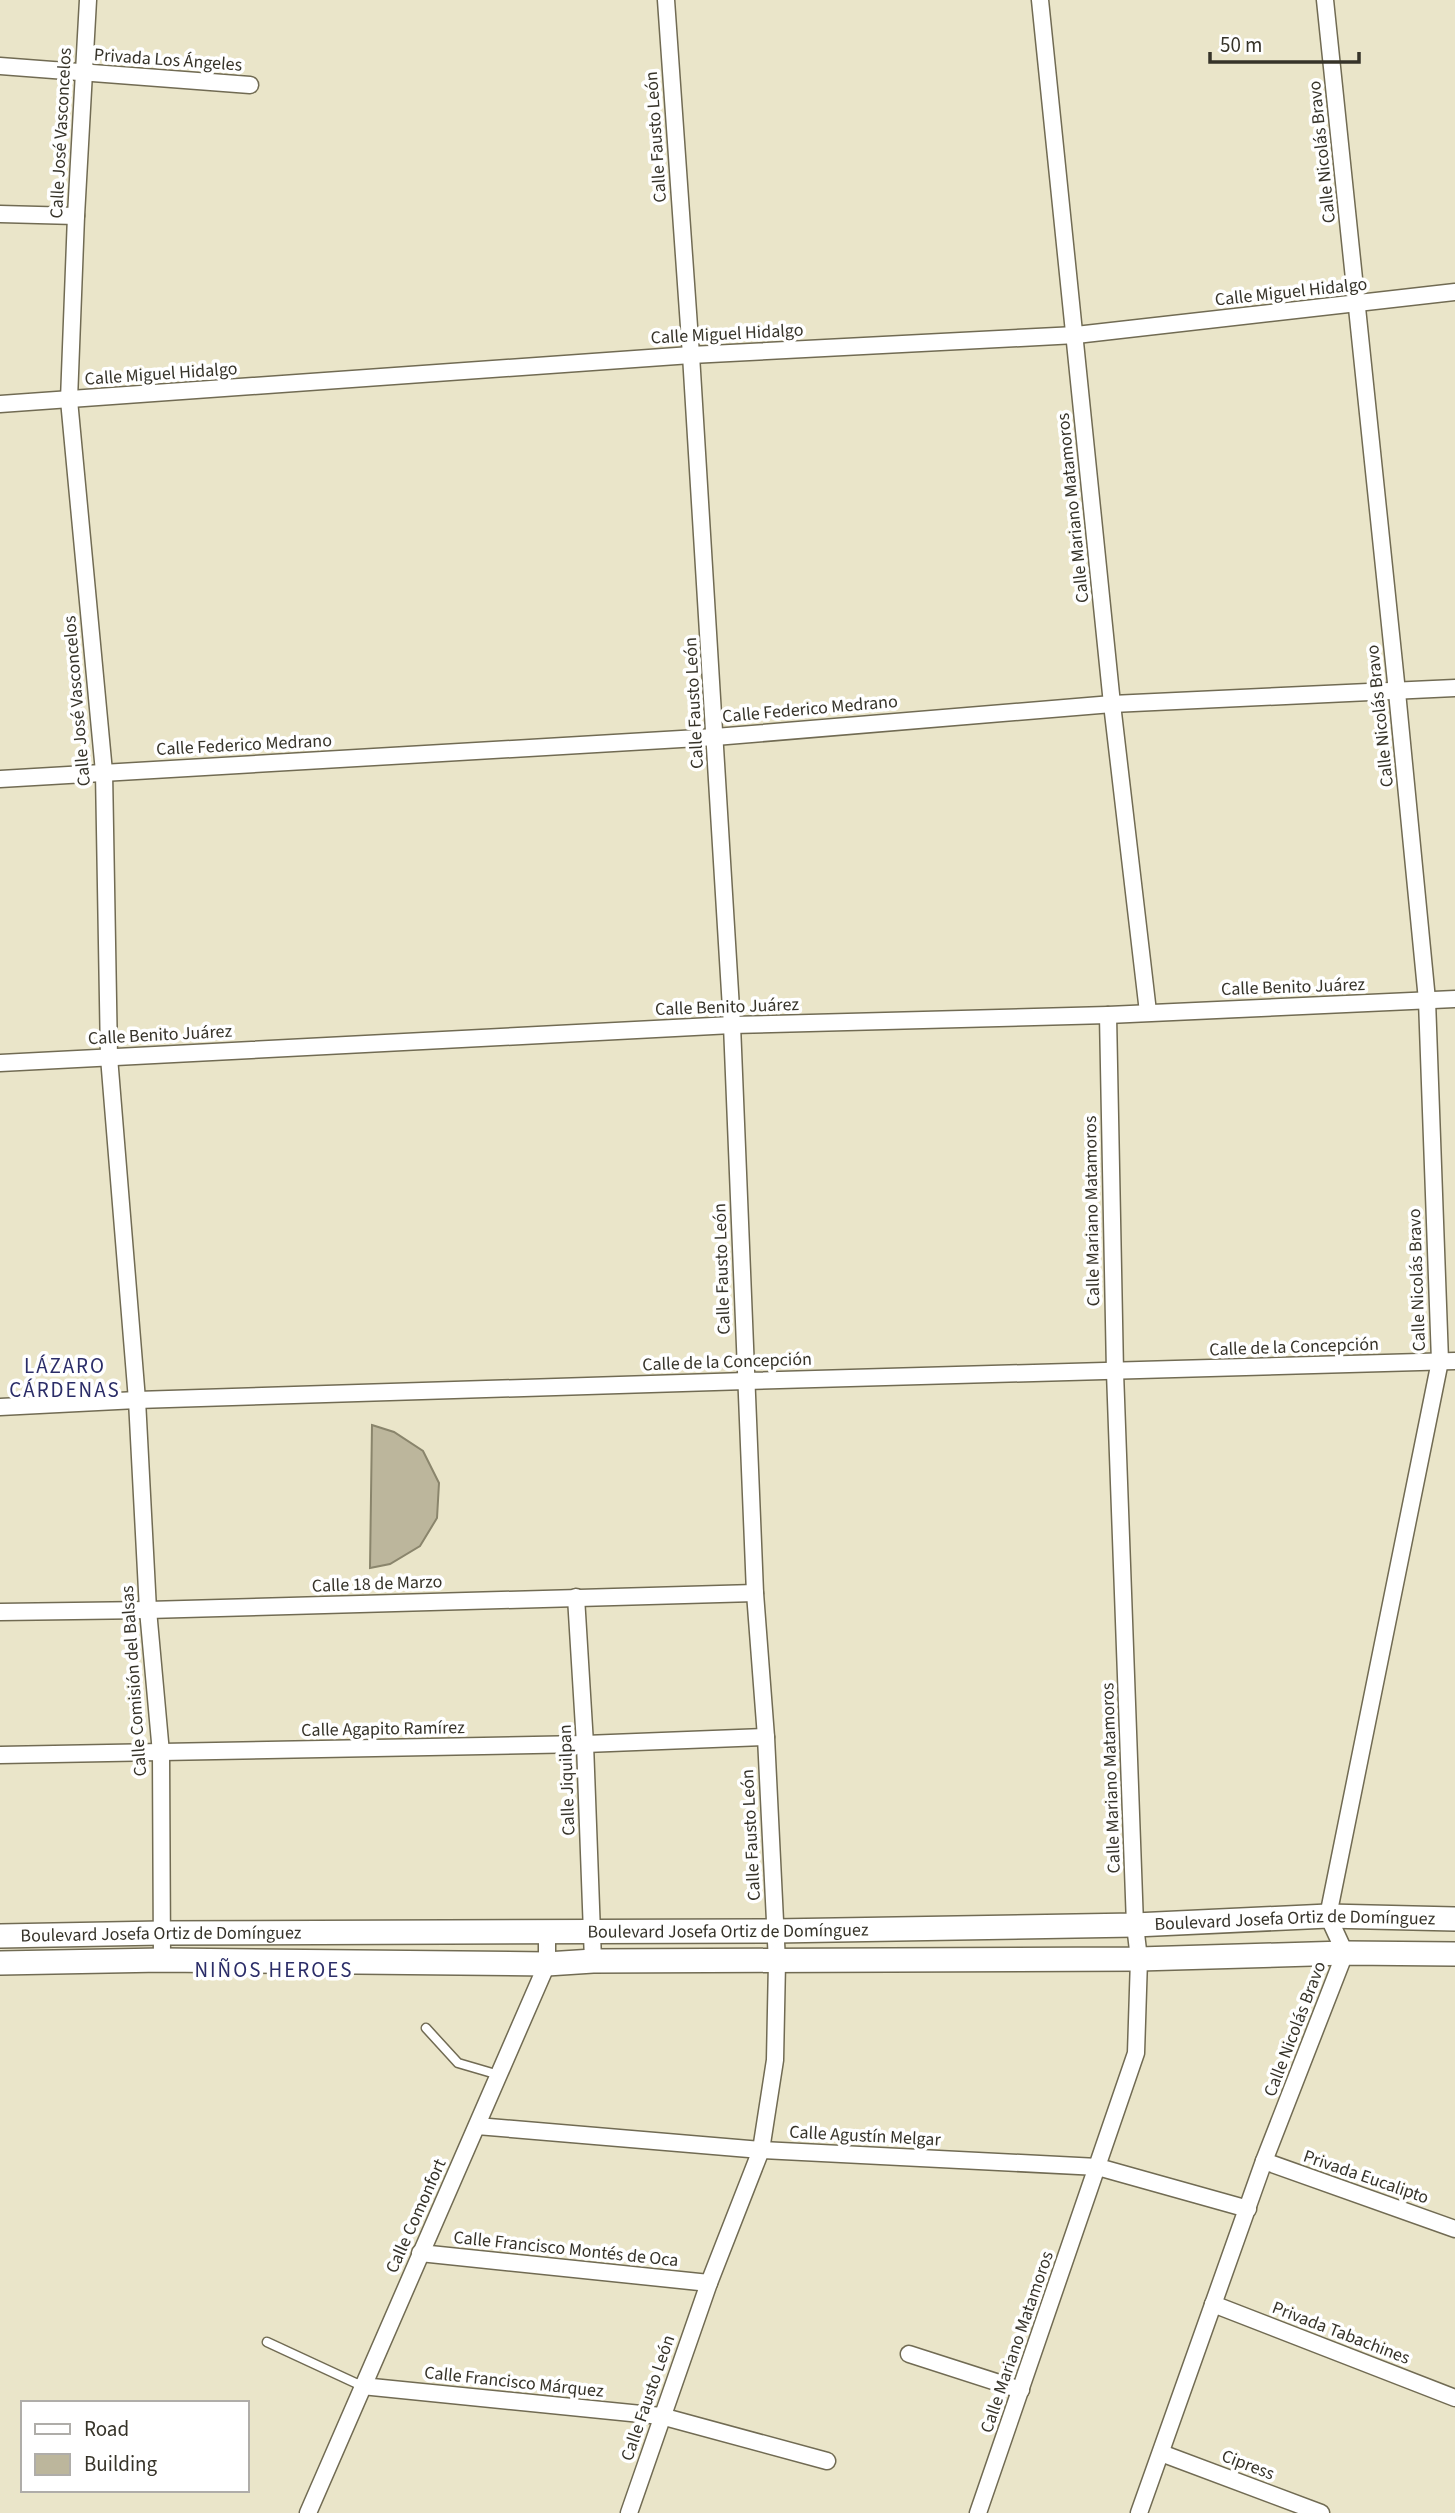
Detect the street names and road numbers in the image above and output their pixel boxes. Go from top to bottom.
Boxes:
street label: Privada Los Ángeles [93,42,243,78]
street label: Calle José Vasconcelos [44,47,78,219]
street label: Calle Fausto León [639,70,673,204]
street label: Calle Nicolás Bravo [1302,80,1342,224]
street label: Calle Miguel Hidalgo [1214,272,1368,312]
street label: Calle Miguel Hidalgo [650,318,804,350]
street label: Calle Miguel Hidalgo [84,356,238,392]
street label: Calle Mariano Matamoros [1051,412,1095,604]
street label: Calle José Vasconcelos [57,615,97,787]
street label: Calle Fausto León [678,637,710,769]
street label: Calle Nicolás Bravo [1360,644,1400,788]
street label: Calle Federico Medrano [721,689,899,729]
street label: Calle Federico Medrano [156,728,332,762]
street label: Calle Benito Juárez [1221,972,1366,1002]
street label: Calle Benito Juárez [655,992,800,1022]
street label: Calle Benito Juárez [87,1019,233,1051]
street label: Calle Mariano Matamoros [1078,1115,1106,1307]
street label: Calle Fausto León [707,1203,737,1335]
street label: Calle Nicolás Bravo [1402,1208,1432,1352]
street label: Calle de la Concepción [1209,1332,1379,1362]
street label: Calle de la Concepción [642,1347,812,1377]
street label: Calle 18 de Marzo [311,1569,443,1599]
street label: Calle Comisión del Balsas [115,1585,153,1777]
street label: Calle Mariano Matamoros [1095,1682,1127,1874]
street label: Calle Agapito Ramírez [301,1715,465,1743]
street label: Calle Jiquilpan [553,1724,581,1836]
street label: Calle Fausto León [735,1769,767,1901]
street label: Boulevard Josefa Ortiz de Domínguez [1154,1903,1436,1937]
street label: Boulevard Josefa Ortiz de Domínguez [587,1917,869,1944]
street label: Boulevard Josefa Ortiz de Domínguez [20,1920,302,1948]
street label: Calle Nicolás Bravo [1258,1958,1332,2100]
street label: Calle Agustín Melgar [789,2120,942,2152]
street label: Privada Eucalipto [1300,2144,1432,2210]
street label: Calle Comonfort [380,2155,452,2277]
street label: Calle Francisco Montés de Oca [452,2225,680,2273]
street label: Calle Mariano Matamoros [974,2248,1060,2436]
street label: Privada Tabachines [1269,2295,1413,2371]
street label: Calle Fausto León [615,2332,681,2464]
street label: Calle Francisco Márquez [423,2360,605,2404]
street label: Cipress [1218,2444,1278,2486]

